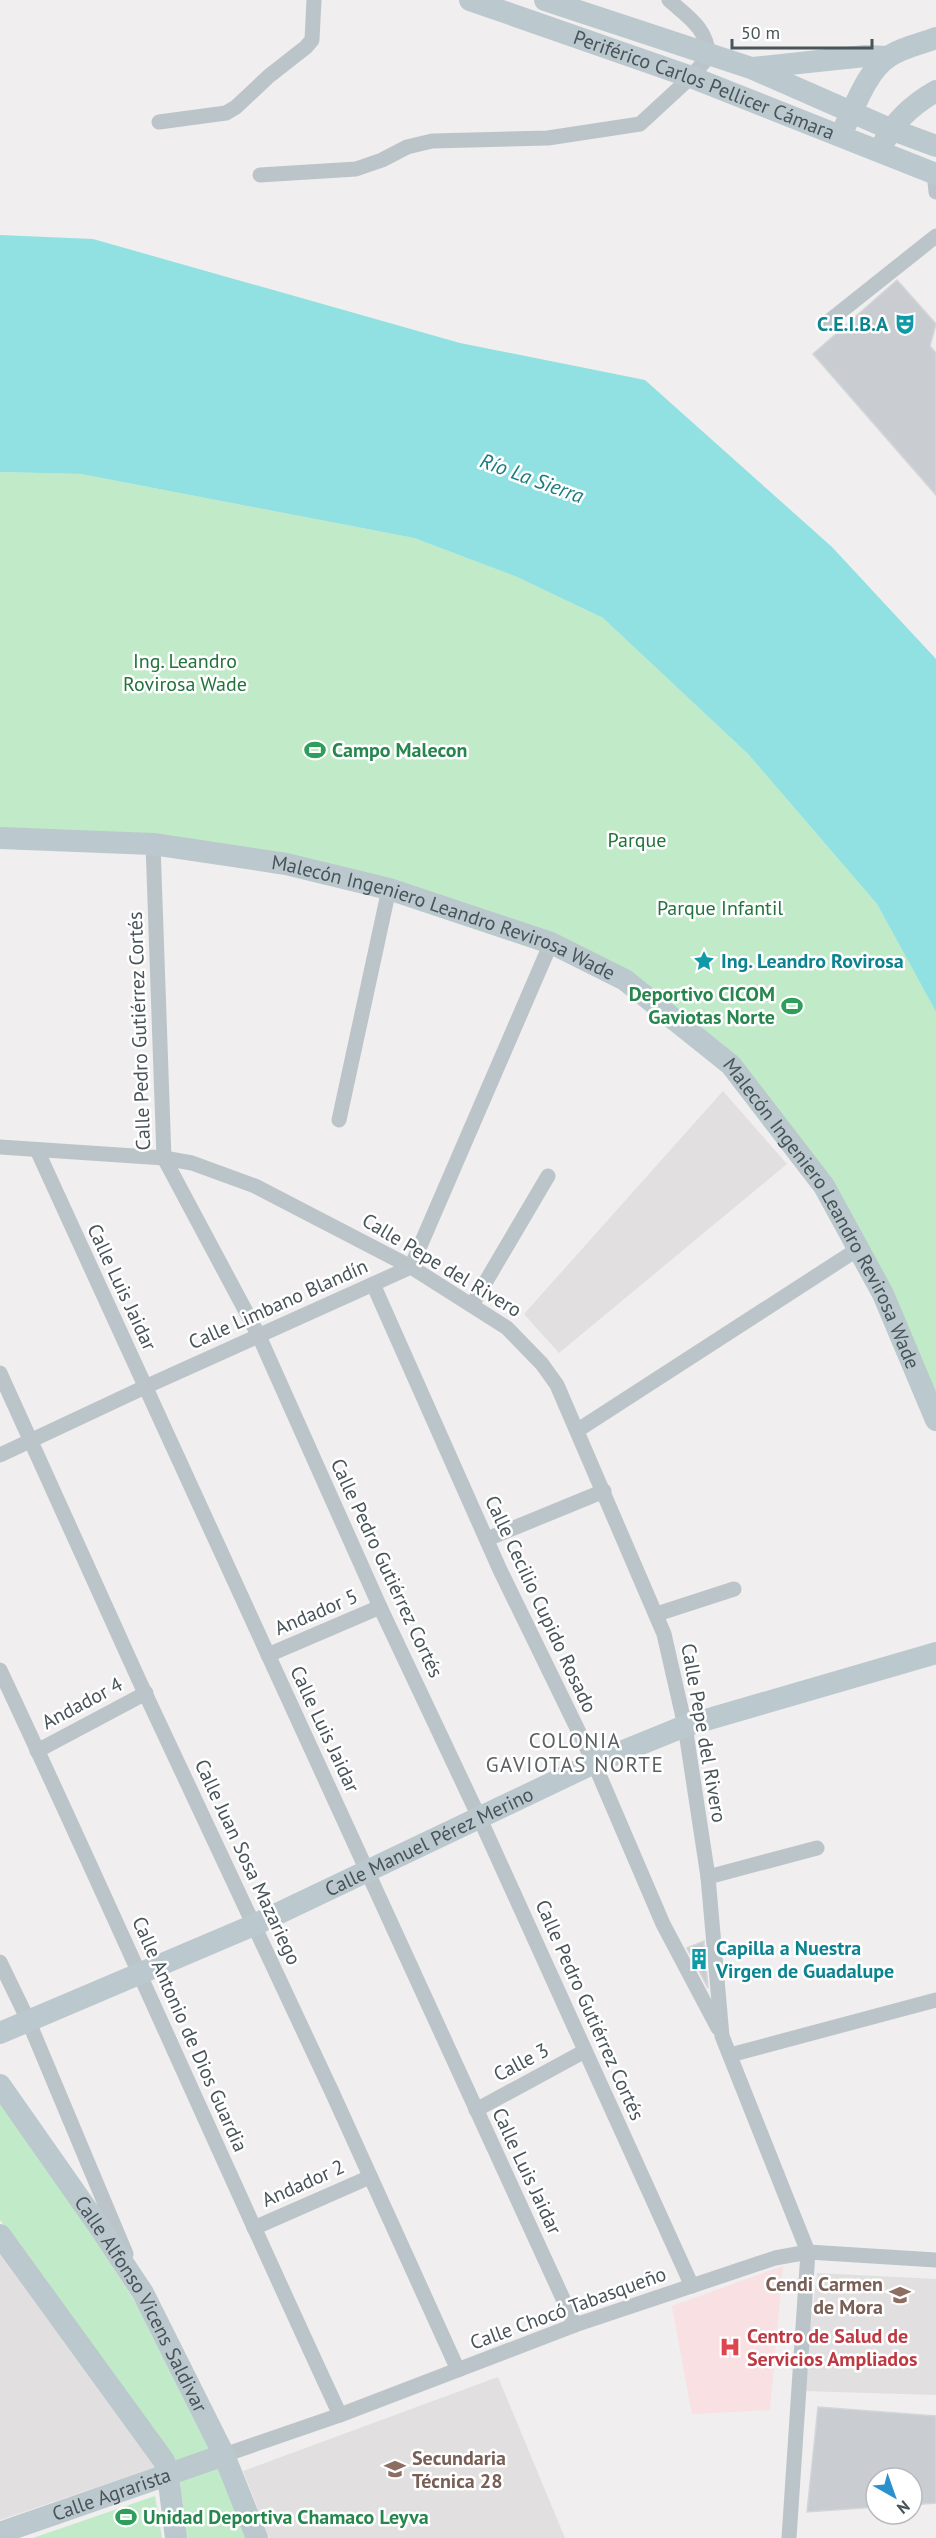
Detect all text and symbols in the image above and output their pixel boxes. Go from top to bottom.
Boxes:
scale bar [732,12,872,50]
text: 50 m [741,21,780,44]
street label: Periférico Carlos Pellicer Cámara [570,24,838,146]
place label: C.E.I.B.A [817,311,889,337]
theatre icon: C.E.I.B.A [893,312,917,336]
water label: Río La Sierra [477,447,588,509]
park label: Ing. Leandro Rovirosa Wade [123,648,247,697]
place label: Campo Malecon [332,737,467,763]
sports icon: Campo Malecon [303,738,327,762]
park label: Parque [608,827,666,853]
street label: Malecón Ingeniero Leandro Revirosa Wade [270,849,620,986]
park label: Parque Infantil [657,895,783,921]
street label: Calle Pedro Gutiérrez Cortés [122,911,156,1151]
place label: Ing. Leandro Rovirosa [721,948,904,974]
place icon: Ing. Leandro Rovirosa [692,949,716,973]
place label: Deportivo CICOM Gaviotas Norte [629,981,775,1030]
sports icon: Deportivo CICOM Gaviotas Norte [780,994,804,1018]
street label: Malecón Ingeniero Leandro Revirosa Wade [717,1053,926,1373]
street label: Calle Pepe del Rivero [357,1207,527,1323]
street label: Calle Luis Jaidar [81,1220,163,1355]
street label: Calle Limbano Blandín [184,1253,372,1355]
street label: Calle Pedro Gutiérrez Cortés [325,1454,449,1682]
street label: Calle Cecilio Cupido Rosado [479,1491,603,1717]
street label: Andador 5 [270,1583,362,1641]
street label: Calle Pepe del Rivero [675,1641,733,1825]
street label: Calle Luis Jaidar [284,1662,366,1797]
street label: Andador 4 [37,1671,127,1735]
district label: COLONIA GAVIOTAS NORTE [486,1727,664,1778]
street label: Calle Juan Sosa Mazariego [189,1755,307,1969]
street label: Calle Manuel Pérez Merino [321,1781,538,1902]
street label: Calle Pedro Gutiérrez Cortés [530,1896,650,2124]
street label: Calle Antonio de Dios Guardia [126,1912,254,2156]
place label: Capilla a Nuestra Virgen de Guadalupe [715,1935,894,1984]
building icon: Capilla a Nuestra Virgen de Guadalupe [687,1947,711,1971]
street label: Calle 3 [489,2037,553,2087]
street label: Calle Luis Jaidar [486,2104,568,2239]
street label: Andador 2 [258,2153,348,2213]
street label: Calle Alfonso Vicens Saldivar [68,2191,214,2417]
street label: Calle Chocó Tabasqueño [466,2260,670,2356]
place label: Cendi Carmen de Mora [765,2271,883,2320]
school or university icon: Cendi Carmen de Mora [888,2283,912,2307]
place label: Centro de Salud de Servicios Ampliados [747,2323,917,2372]
hospital icon: Centro de Salud de Servicios Ampliados [718,2335,742,2359]
place label: Secundaria Técnica 28 [412,2445,506,2494]
school or university icon: Secundaria Técnica 28 [383,2457,407,2481]
street label: Calle Agrarista [49,2462,174,2527]
north arrow [864,2466,924,2526]
text: N [893,2496,914,2519]
place label: Unidad Deportiva Chamaco Leyva [143,2504,429,2530]
sports icon: Unidad Deportiva Chamaco Leyva [114,2505,138,2529]

